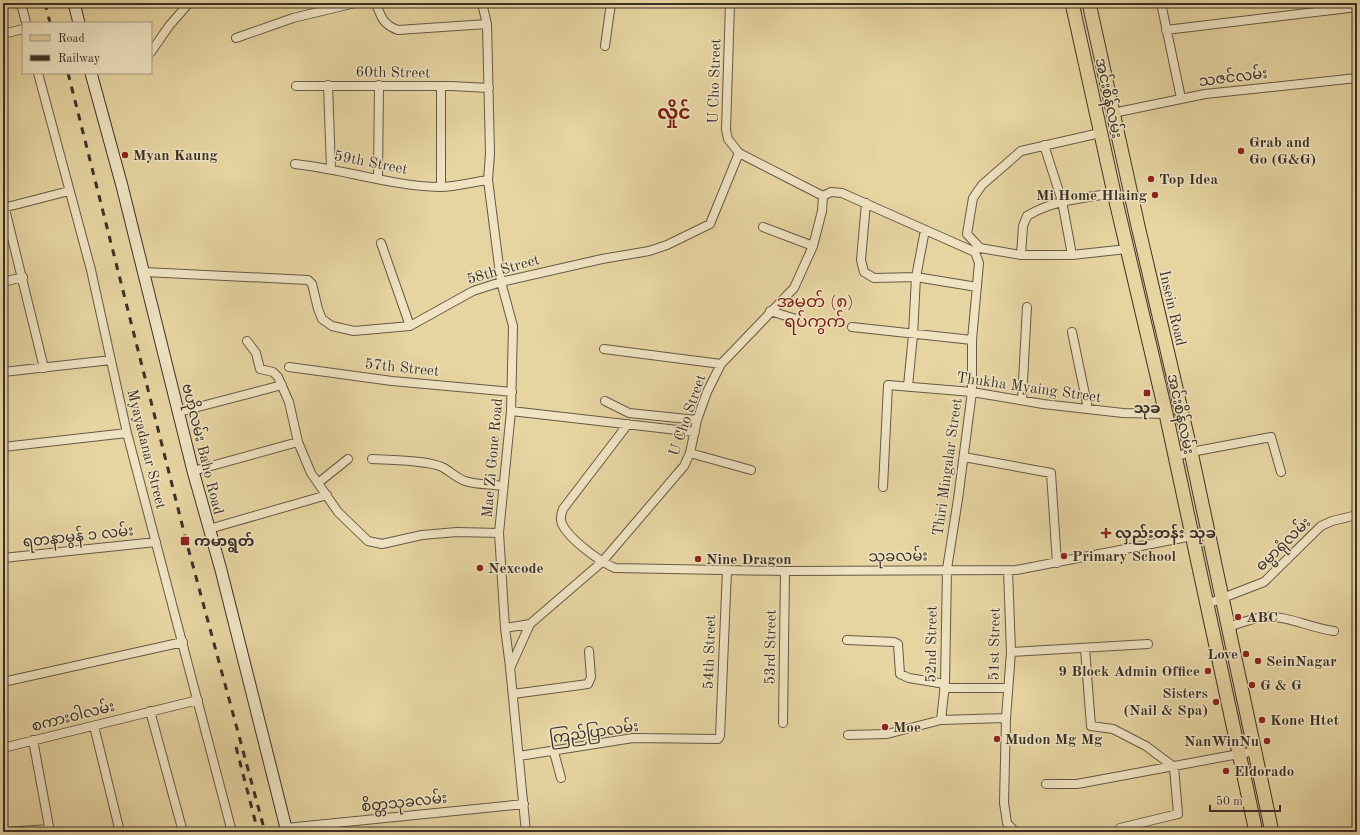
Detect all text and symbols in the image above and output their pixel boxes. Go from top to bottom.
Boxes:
legend [22,22,152,74]
text: Road [58,33,85,45]
street label: U Cho Street [707,38,724,124]
text: Railway [58,53,101,65]
street label: အင်းစိန်လမ်း [1089,56,1127,141]
street label: သဇင်လမ်း [1197,63,1268,90]
street label: 60th Street [355,65,430,82]
district label: လှိုင် [657,99,691,128]
place label: Grab and Go (G&G) [1249,136,1316,168]
marker: Grab and Go (G&G) [1236,146,1246,156]
place label: Myan Kaung [133,149,219,164]
street label: 59th Street [333,149,409,178]
marker: Myan Kaung [120,150,130,160]
place label: Top Idea [1159,173,1218,188]
marker: Top Idea [1146,174,1156,184]
place label: Mi Home Hlaing [1036,189,1148,204]
marker: Mi Home Hlaing [1150,190,1160,200]
street label: 58th Street [465,253,541,288]
street label: Insein Road [1156,269,1188,348]
district label: အမှတ် (၈) ရပ်ကွက် [776,290,854,335]
street label: 57th Street [364,357,440,380]
street label: Thukha Myaing Street [955,371,1102,406]
street label: အင်းစိန်လမ်း [1161,372,1199,457]
street label: U Cho Street [667,373,709,458]
street label: ဗဟိုလမ်း Baho Road [175,381,229,517]
street label: Myayadanar Street [123,388,168,511]
marker: သုခ [1142,388,1152,398]
street label: Thiri Mingalar Street [931,397,966,537]
street label: Mae Zi Gone Road [481,398,506,519]
place label: သုခ [1133,402,1161,420]
street label: ဓမ္မာရုံလမ်း [1251,513,1317,577]
street label: ရတနာမွန် ၁ လမ်း [22,520,135,554]
place label: လှည်းတန်း သုခ [1115,523,1216,545]
marker: လှည်းတန်း သုခ [1100,527,1112,539]
place label: ကမာရွတ် [194,531,254,553]
marker: ကမာရွတ် [179,535,191,547]
street label: သုခလမ်း [868,545,928,569]
place label: Primary School [1072,550,1177,565]
marker: Primary School [1059,551,1069,561]
place label: Nine Dragon [706,553,792,568]
marker: Nine Dragon [693,554,703,564]
place label: Nexcode [488,562,544,577]
marker: Nexcode [475,563,485,573]
street label: 52nd Street [924,605,941,683]
street label: 51st Street [987,607,1004,681]
street label: 53rd Street [763,609,780,685]
place label: ABC [1246,611,1278,626]
marker: ABC [1233,612,1243,622]
street label: 54th Street [702,614,719,690]
place label: Love [1207,648,1238,663]
marker: Love [1241,649,1251,659]
place label: SeinNagar [1266,655,1337,670]
marker: SeinNagar [1253,656,1263,666]
place label: 9 Block Admin Office [1058,665,1200,680]
marker: 9 Block Admin Office [1203,666,1213,676]
place label: G & G [1260,679,1302,694]
marker: G & G [1247,680,1257,690]
place label: Sisters (Nail & Spa) [1123,687,1208,719]
street label: စကား၀ါလမ်း [29,696,116,735]
marker: Sisters (Nail & Spa) [1211,697,1221,707]
place label: Kone Htet [1270,714,1340,729]
marker: Kone Htet [1257,715,1267,725]
street label: ကြည်ပြာလမ်း [548,716,640,750]
place label: Moe [893,721,921,736]
marker: Moe [880,722,890,732]
place label: Mudon Mg Mg [1005,733,1103,748]
marker: Mudon Mg Mg [992,734,1002,744]
place label: NanWinNu [1184,735,1259,750]
marker: NanWinNu [1262,736,1272,746]
place label: Eldorado [1234,765,1294,780]
marker: Eldorado [1221,766,1231,776]
scale bar [1210,787,1280,813]
street label: စိတ္တသုခလမ်း [360,788,448,818]
text: 50 m [1216,795,1243,808]

